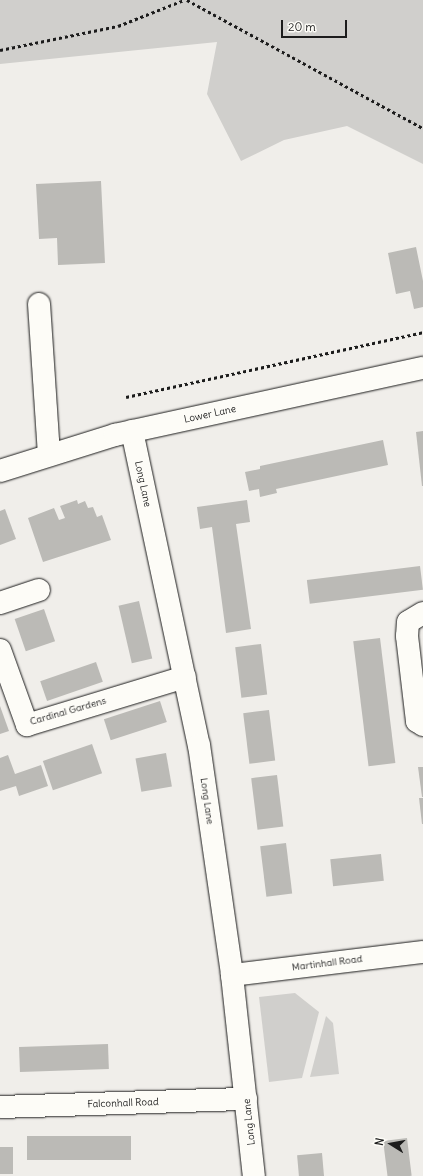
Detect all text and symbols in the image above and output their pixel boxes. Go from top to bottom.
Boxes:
scale bar [283,12,349,38]
text: 20 m [288,19,316,34]
street label: Lower Lane [183,403,237,425]
street label: Long Lane [132,460,154,508]
street label: Cardinal Gardens [28,694,108,728]
street label: Long Lane [198,777,216,825]
street label: Martinhall Road [291,953,363,973]
street label: Falconhall Road [87,1096,159,1110]
street label: Long Lane [241,1098,257,1146]
north arrow [371,1124,411,1164]
text: N [372,1137,387,1147]

